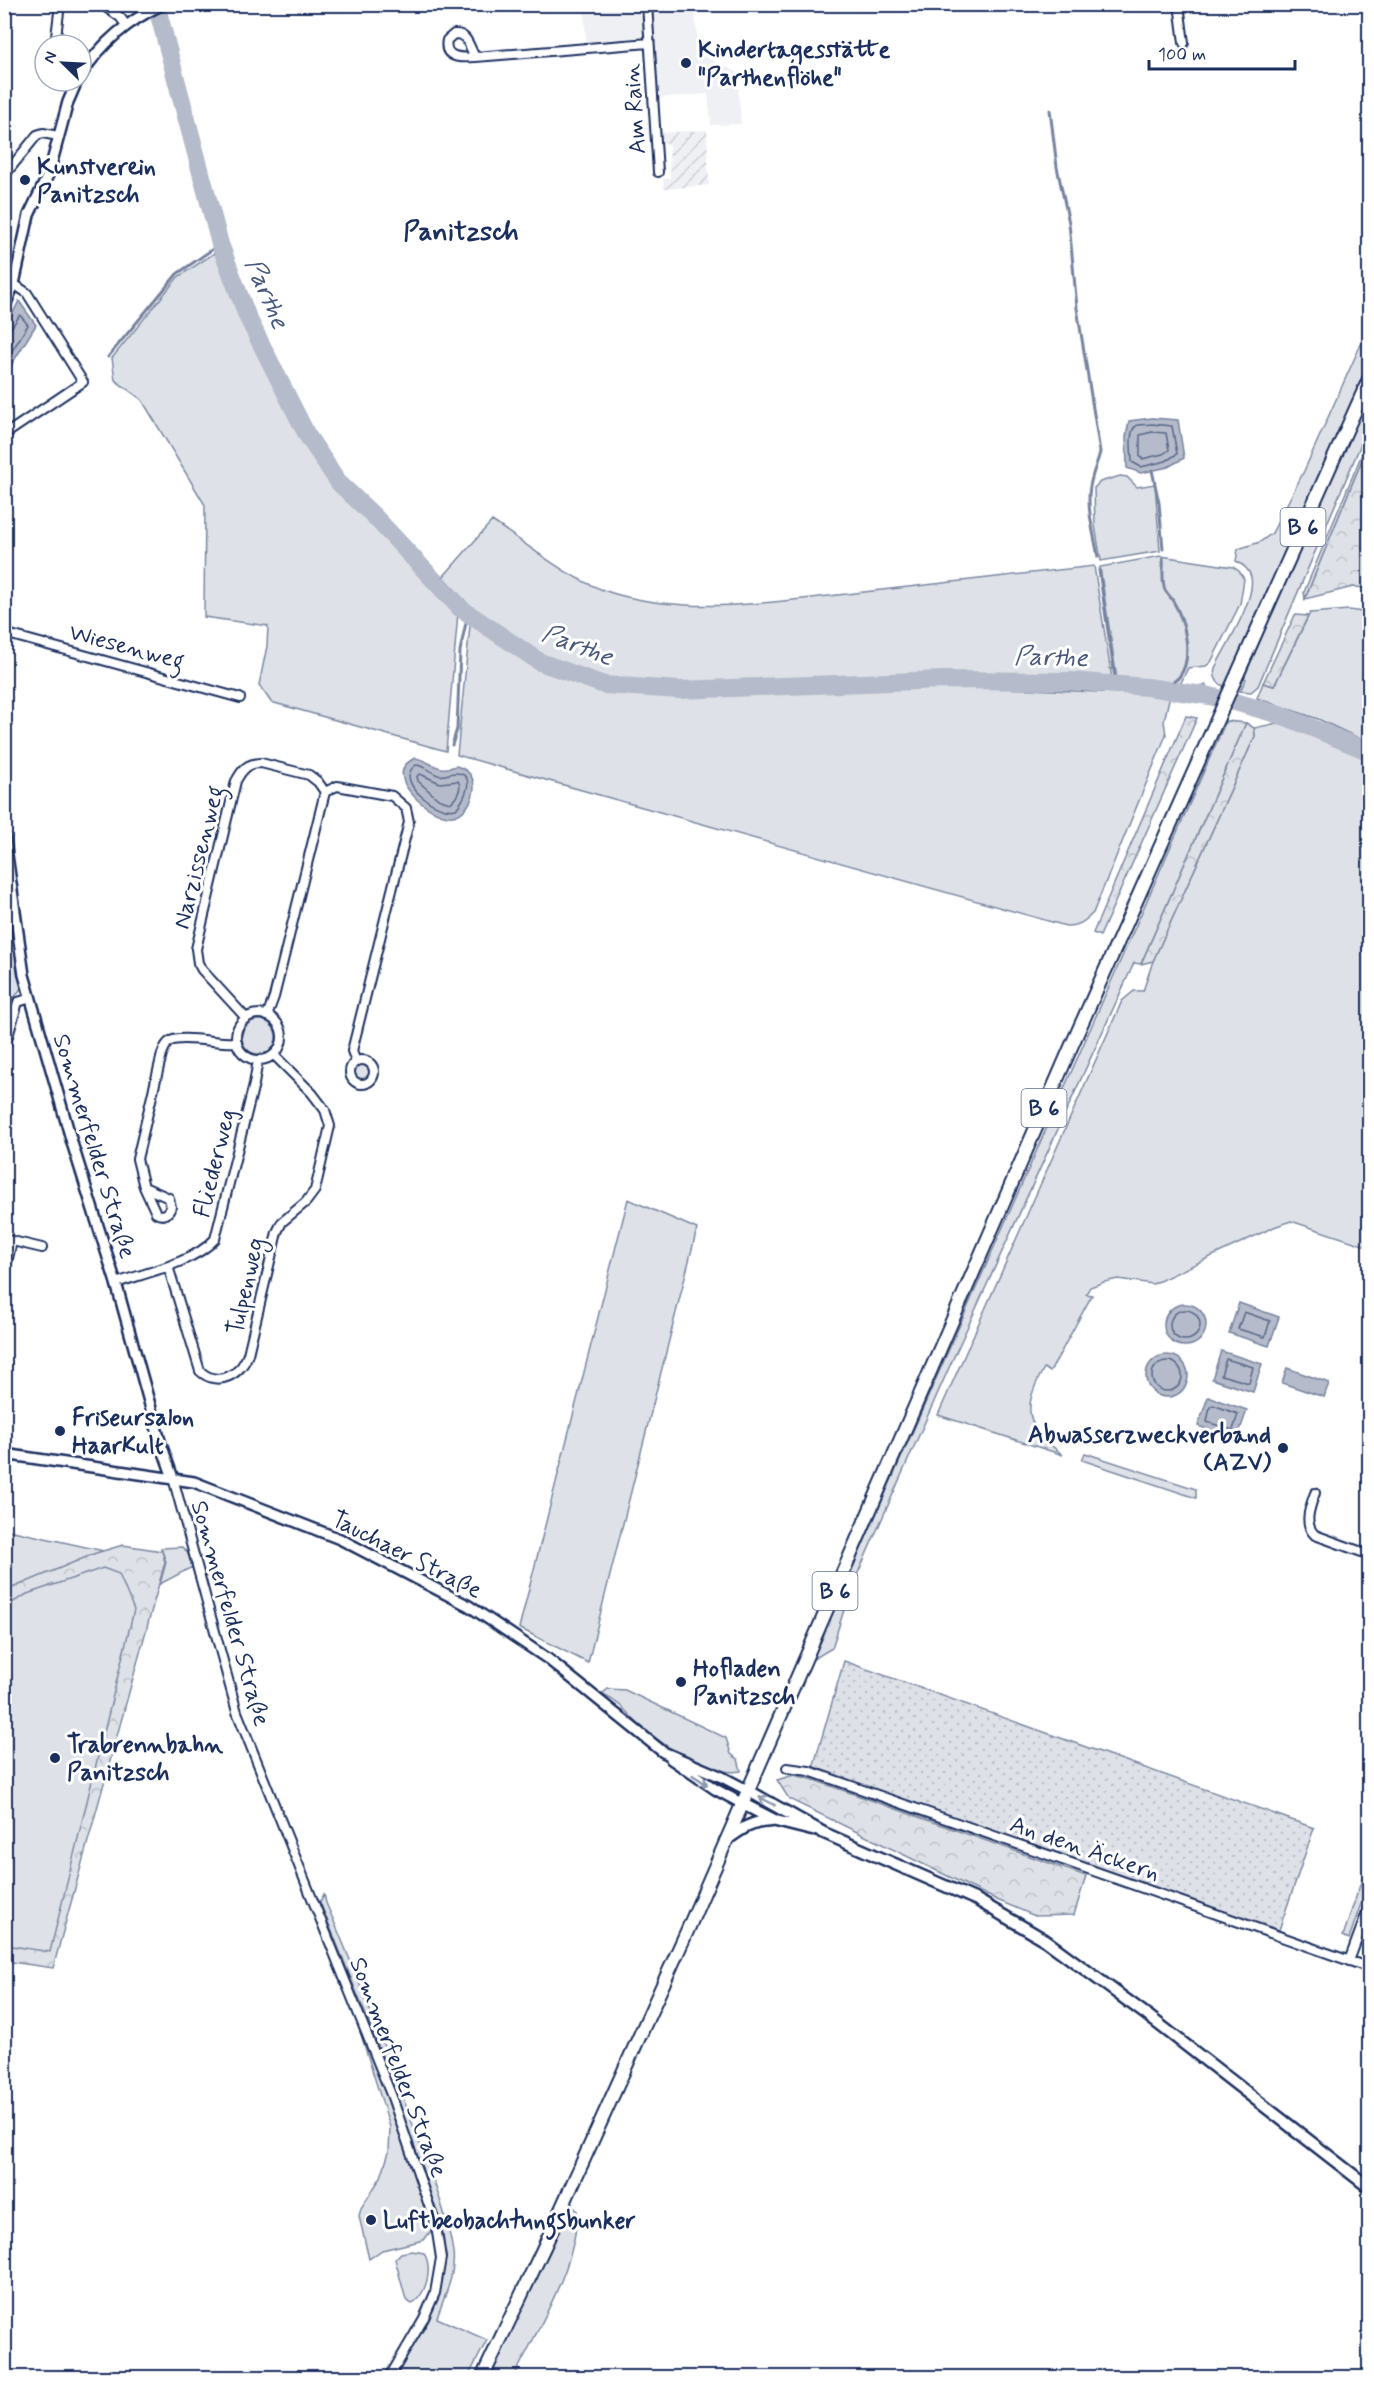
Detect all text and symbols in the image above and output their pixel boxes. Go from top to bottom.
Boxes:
north arrow [33,33,93,93]
scale bar [1149,33,1294,71]
place label: Kindertagesstätte "Parthenflöhe" [698,35,891,94]
text: 100 m [1158,43,1206,67]
text: N [39,48,62,67]
marker: Kindertagesstätte "Parthenflöhe" [679,56,693,70]
street label: Am Rain [617,62,654,155]
place label: Kunstverein Panitzsch [37,152,156,211]
marker: Kunstverein Panitzsch [18,173,32,187]
district label: Panitzsch [403,215,519,250]
water label: Parthe [236,253,297,335]
road number: B 6 [1280,508,1326,546]
street label: Wiesenweg [65,617,188,681]
water label: Parthe [537,617,619,675]
water label: Parthe [1014,640,1089,676]
street label: Narzissenweg [167,782,235,933]
street label: Sommerfelder Straße [45,1030,143,1263]
road number: B 6 [1022,1089,1066,1127]
street label: Fliederweg [187,1106,244,1221]
street label: Tulpenweg [220,1235,275,1338]
place label: Friseursalon HaarKult [72,1403,194,1462]
place label: Abwasserzweckverband (AZV) [1028,1420,1271,1479]
marker: Friseursalon HaarKult [53,1424,67,1438]
marker: Abwasserzweckverband (AZV) [1276,1441,1290,1455]
street label: Sommerfelder Straße [183,1497,277,1730]
street label: Tauchaer Straße [326,1504,487,1607]
road number: B 6 [812,1572,858,1610]
place label: Hofladen Panitzsch [693,1654,795,1713]
marker: Hofladen Panitzsch [674,1675,688,1689]
place label: Trabrennbahn Panitzsch [67,1730,223,1789]
marker: Trabrennbahn Panitzsch [48,1751,62,1765]
one-way arrow [692,1773,709,1786]
one-way arrow [759,1794,777,1806]
street label: An den Äckern [1006,1809,1163,1890]
street label: Sommerfelder Straße [341,1953,454,2182]
place label: Luftbeobachtungsbunker [383,2206,636,2240]
marker: Luftbeobachtungsbunker [364,2213,378,2227]

